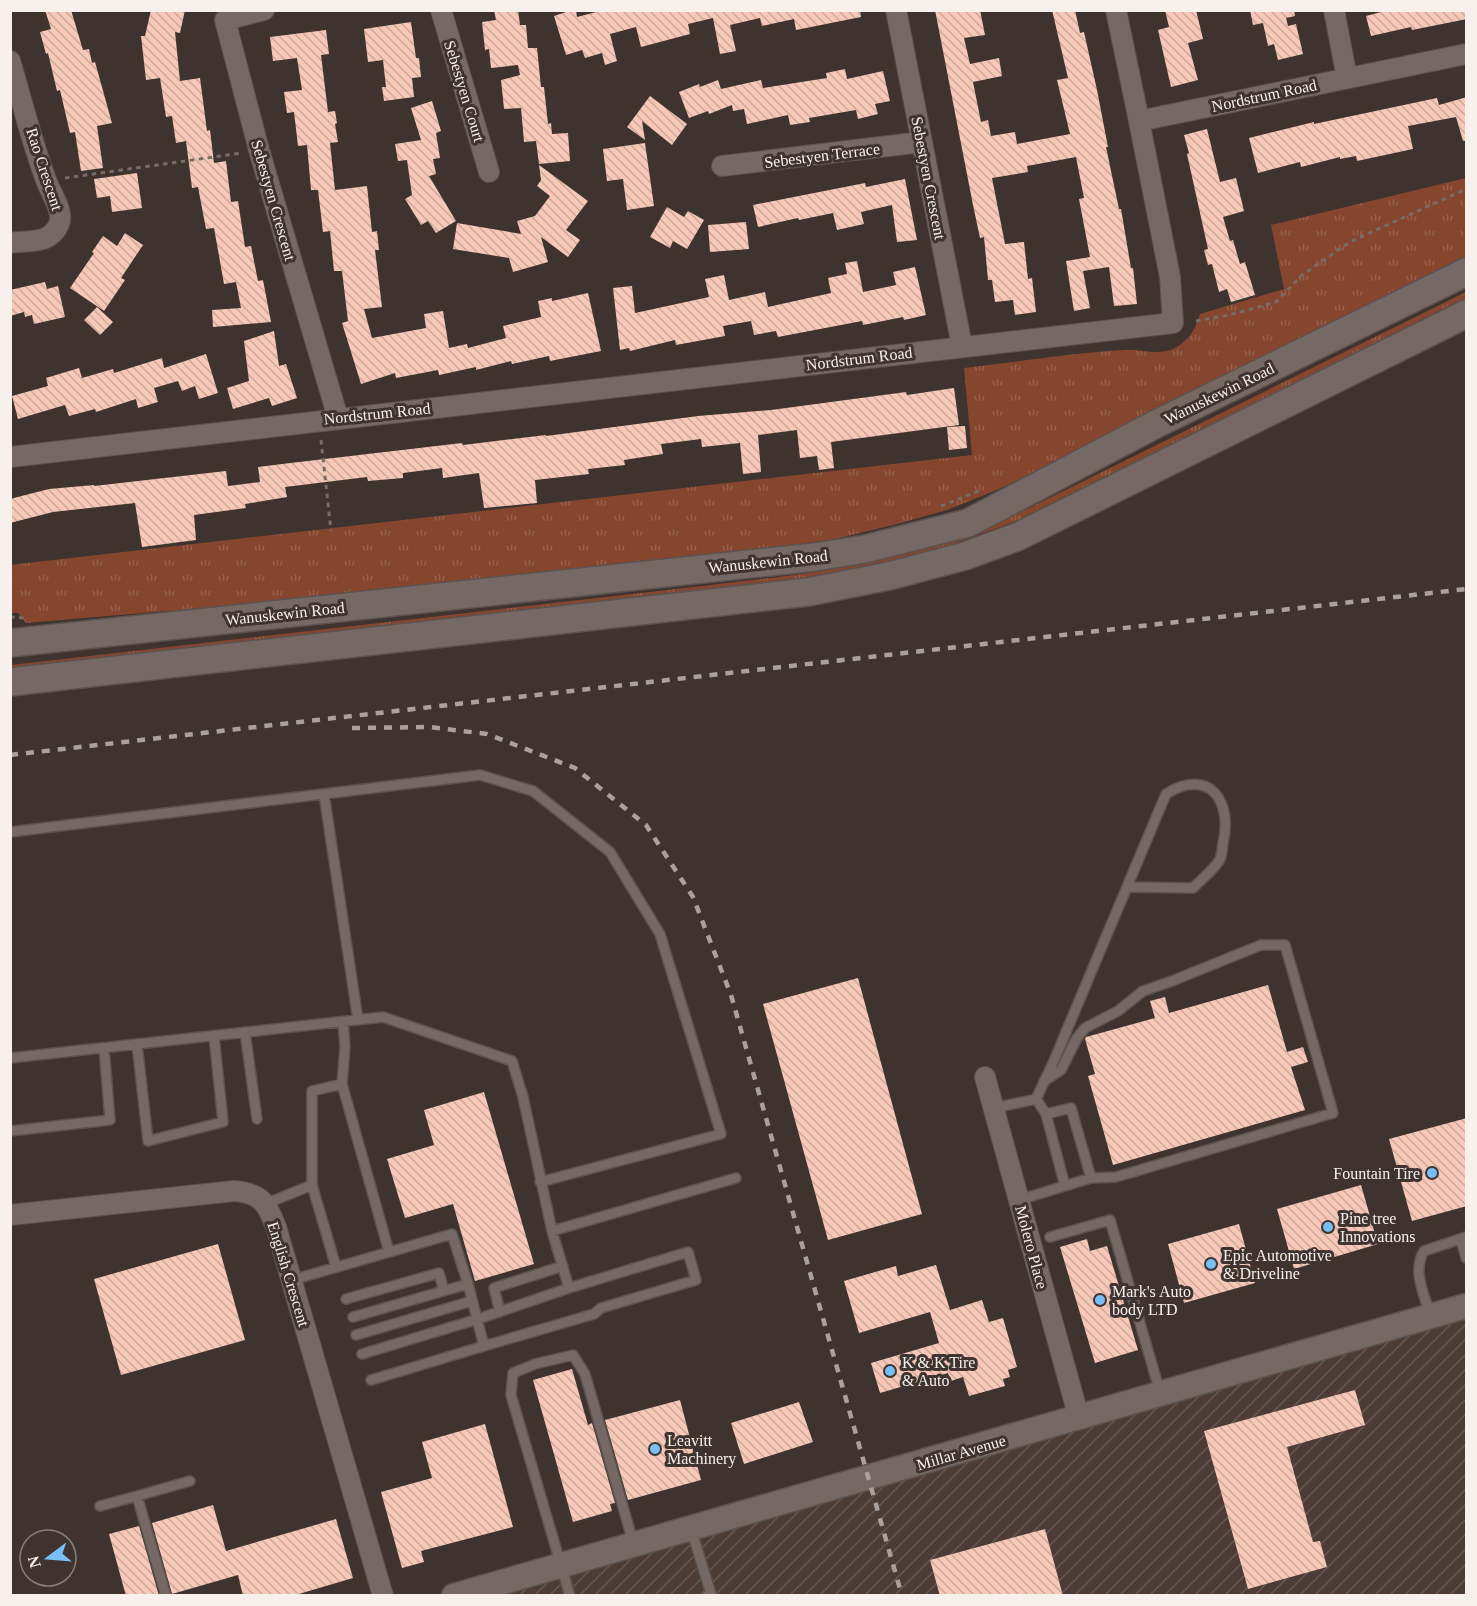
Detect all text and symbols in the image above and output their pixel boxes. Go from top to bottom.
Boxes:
street label: Sebestyen Court [440,38,488,145]
street label: Nordstrum Road [1210,76,1318,115]
street label: Sebestyen Crescent [907,115,949,242]
street label: Rao Crescent [23,126,66,213]
street label: Sebestyen Crescent [247,138,299,263]
street label: Sebestyen Terrace [763,140,881,172]
street label: Nordstrum Road [805,344,913,373]
street label: Wanuskewin Road [1162,360,1277,427]
street label: Nordstrum Road [323,399,431,428]
street label: Wanuskewin Road [707,547,829,576]
street label: Wanuskewin Road [224,599,346,628]
place label: Fountain Tire [1333,1165,1420,1182]
marker: Fountain Tire [1425,1166,1439,1180]
street label: Molero Place [1012,1204,1051,1291]
place label: Pine tree Innovations [1340,1210,1416,1245]
street label: English Crescent [264,1220,313,1330]
marker: Pine tree Innovations [1321,1220,1335,1234]
place label: Epic Automotive & Driveline [1223,1247,1332,1282]
marker: Epic Automotive & Driveline [1204,1257,1218,1271]
place label: Mark's Auto body LTD [1112,1283,1191,1319]
marker: Mark's Auto body LTD [1093,1293,1107,1307]
place label: K & K Tire & Auto [902,1354,975,1389]
marker: K & K Tire & Auto [883,1364,897,1378]
place label: Leavitt Machinery [667,1432,736,1468]
street label: Millar Avenue [915,1432,1008,1473]
marker: Leavitt Machinery [648,1442,662,1456]
north arrow [18,1528,78,1588]
text: N [24,1554,44,1570]

